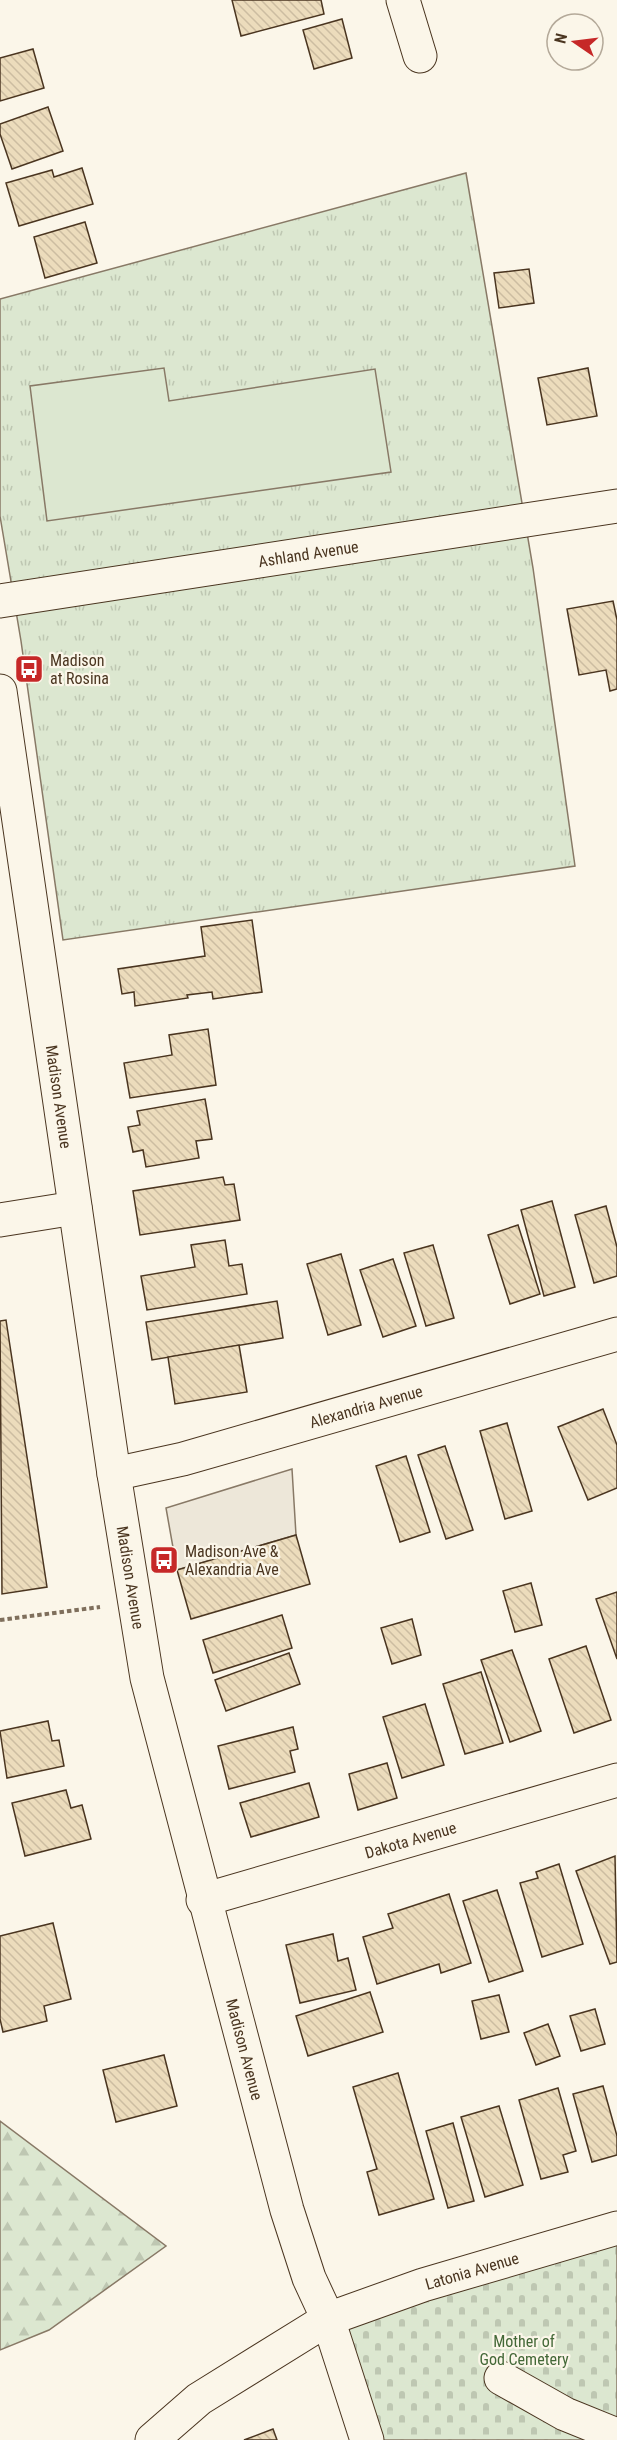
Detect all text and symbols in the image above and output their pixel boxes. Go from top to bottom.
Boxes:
north arrow [545,12,605,72]
text: N [551,31,571,46]
street label: Ashland Avenue [257,537,360,571]
place label: Madison at Rosina [50,651,109,688]
bus stop icon: Madison at Rosina [13,653,45,685]
street label: Madison Avenue [42,1044,75,1150]
street label: Alexandria Avenue [307,1381,425,1432]
street label: Madison Avenue [113,1525,148,1630]
place label: Madison Ave & Alexandria Ave [185,1542,279,1579]
bus stop icon: Madison Ave & Alexandria Ave [148,1544,180,1576]
street label: Dakota Avenue [363,1818,458,1863]
street label: Madison Avenue [222,1997,267,2102]
street label: Latonia Avenue [423,2248,521,2294]
park label: Mother of God Cemetery [479,2332,569,2369]

